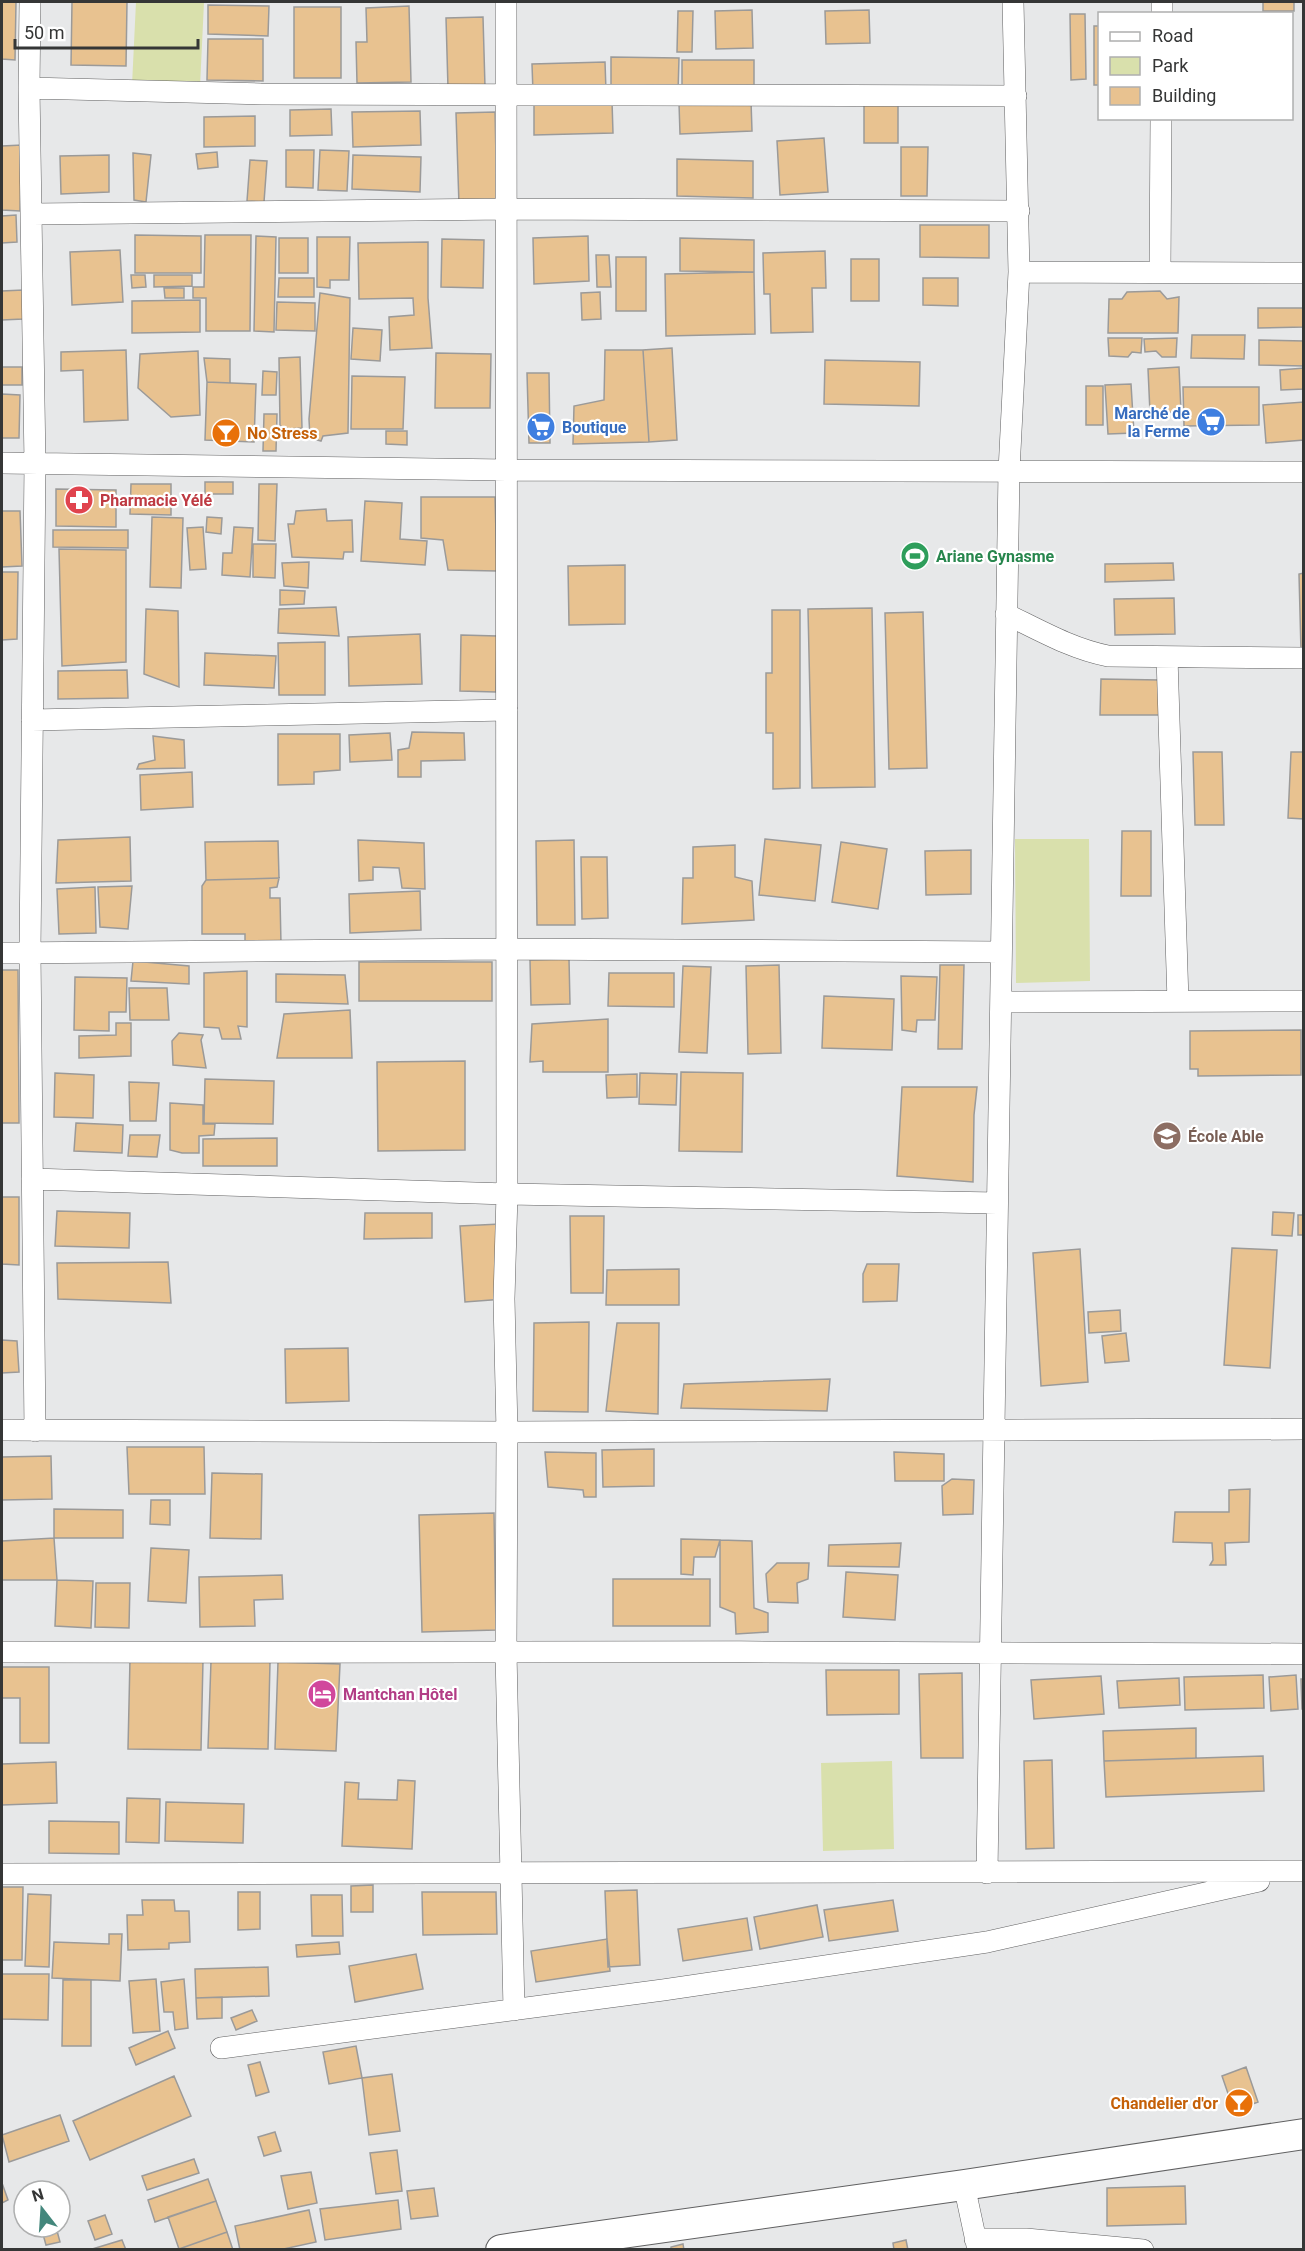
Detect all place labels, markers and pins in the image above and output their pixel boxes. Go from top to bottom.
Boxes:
place label: Marché de la Ferme [1114,404,1190,441]
supermarket icon: Marché de la Ferme [1195,406,1227,438]
supermarket icon: Boutique [525,411,557,443]
bar icon: No Stress [210,417,242,449]
place label: Boutique [562,418,627,437]
place label: No Stress [247,424,317,443]
pharmacy icon: Pharmacie Yélé [63,484,95,516]
place label: Pharmacie Yélé [100,491,213,510]
sports icon: Ariane Gynasme [899,540,931,572]
place label: Ariane Gynasme [936,547,1055,566]
school or university icon: École Able [1151,1120,1183,1152]
place label: École Able [1188,1127,1264,1146]
hotel icon: Mantchan Hôtel [306,1678,338,1710]
place label: Mantchan Hôtel [343,1685,457,1704]
bar icon: Chandelier d'or [1223,2087,1255,2119]
place label: Chandelier d'or [1111,2094,1218,2113]

